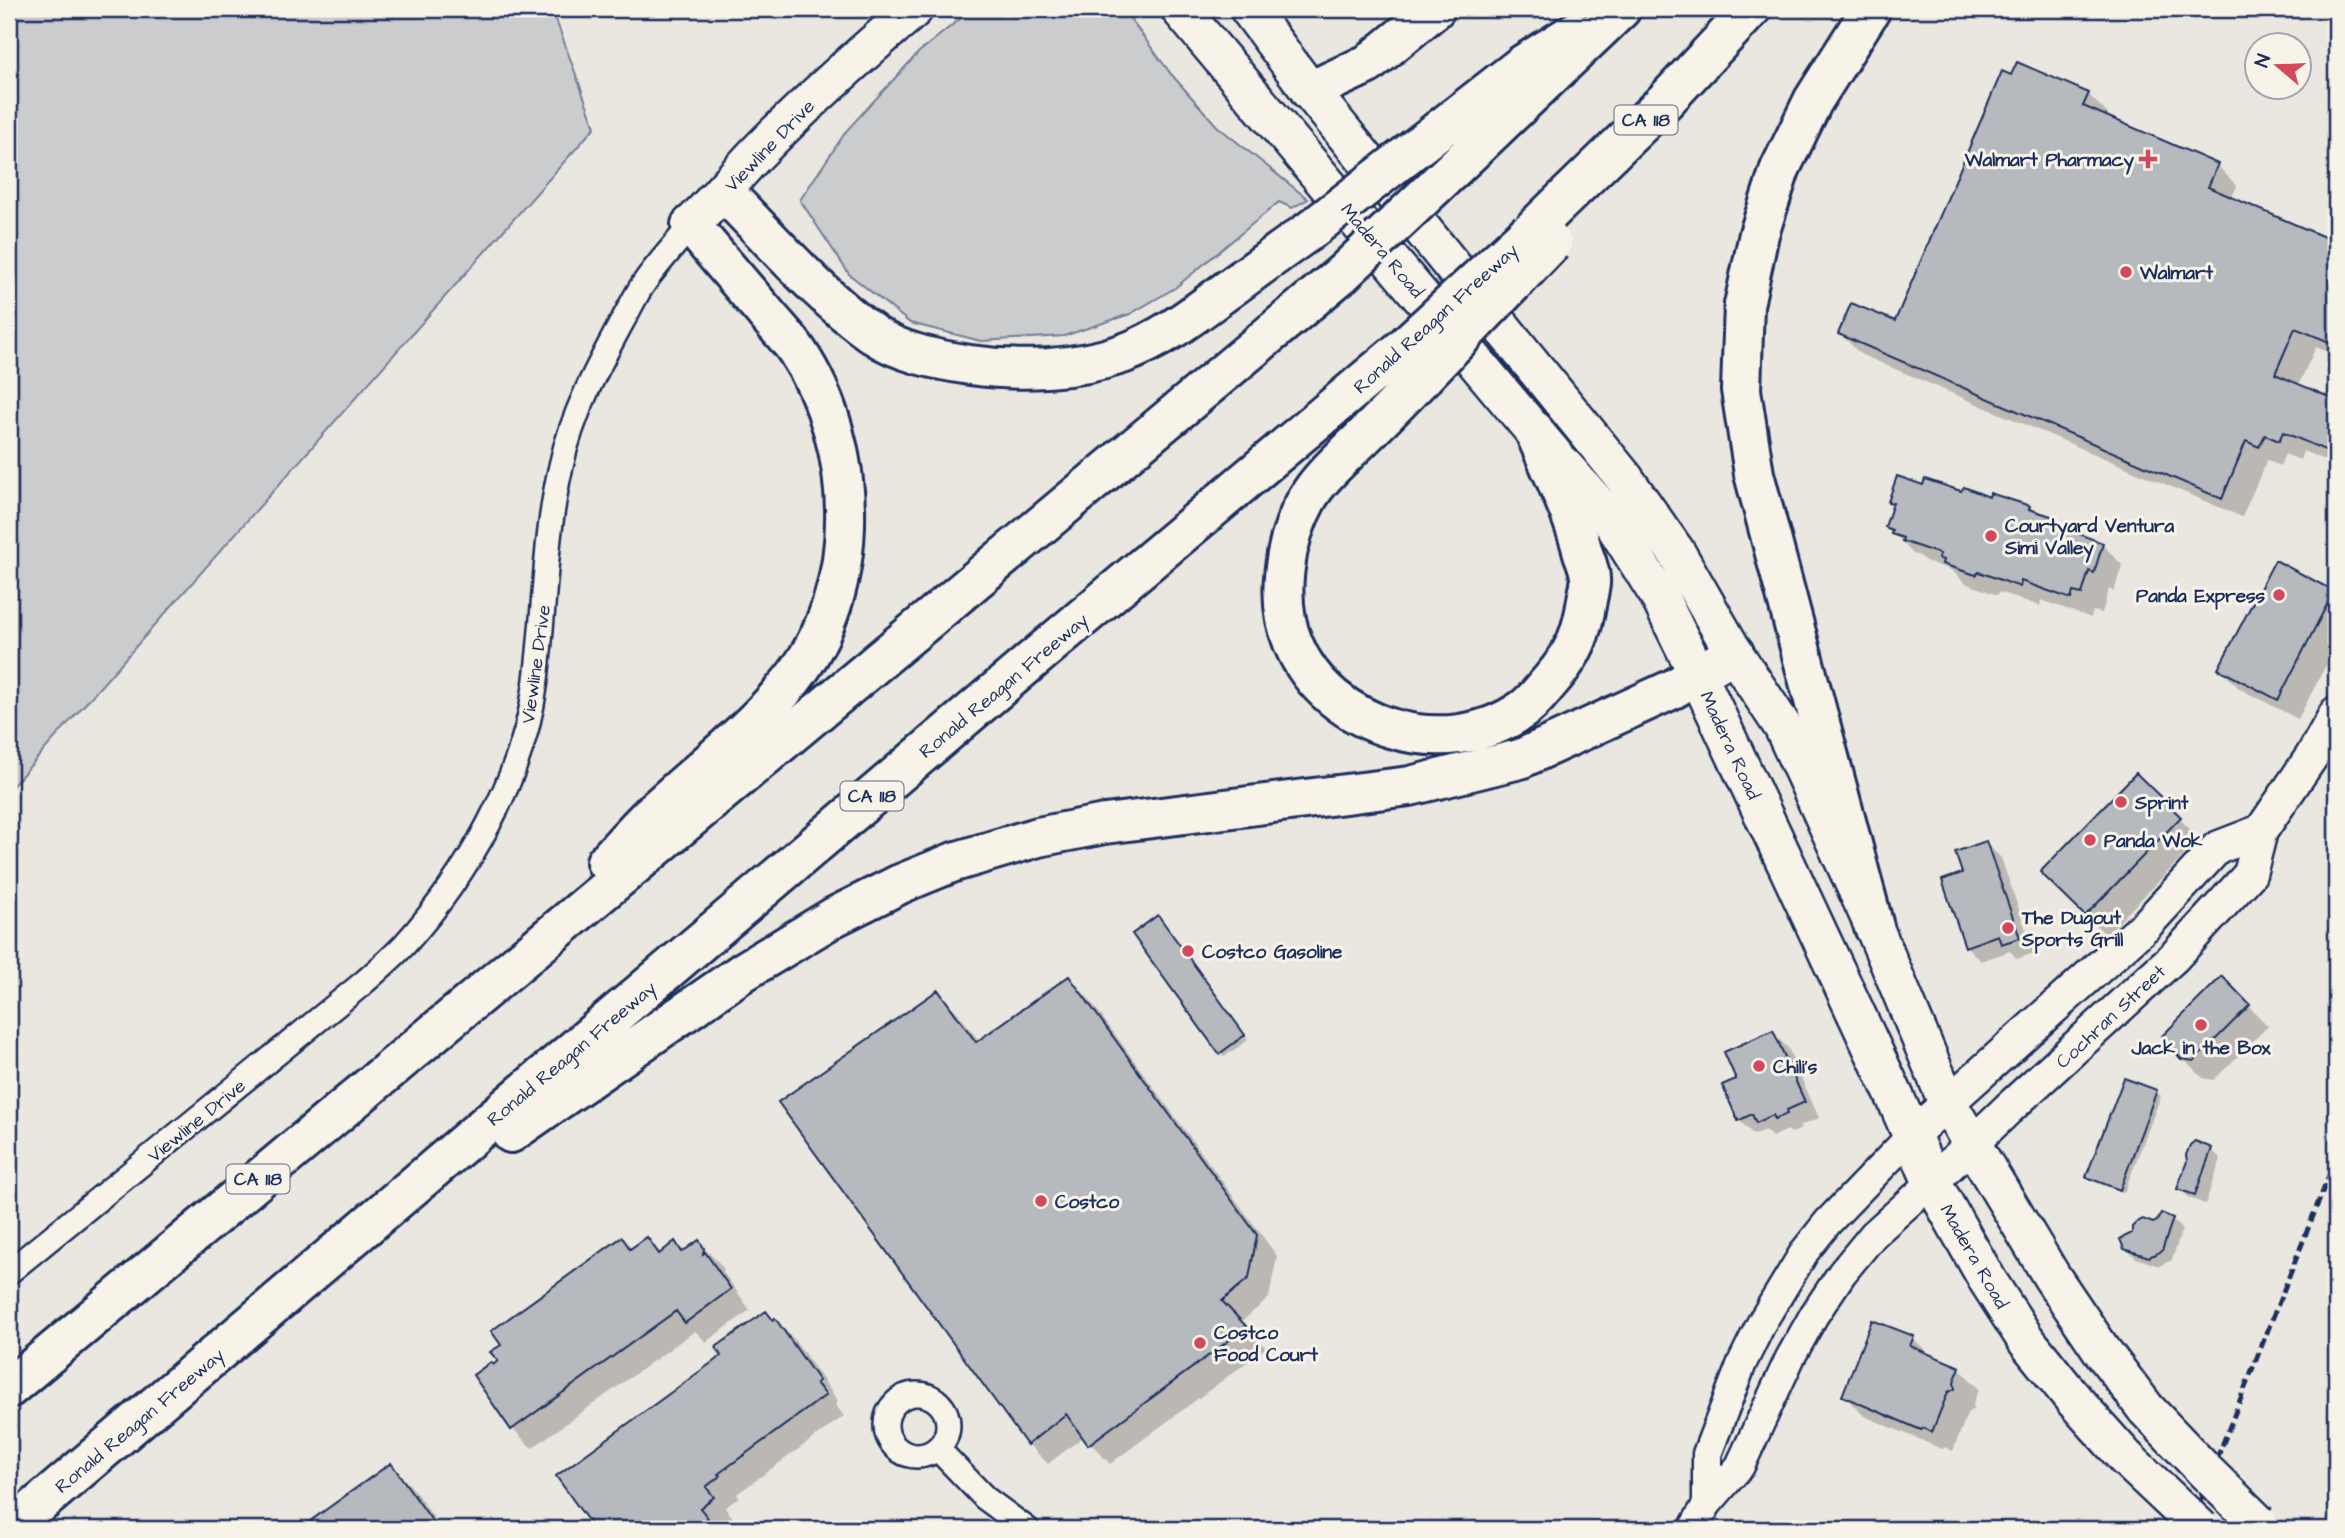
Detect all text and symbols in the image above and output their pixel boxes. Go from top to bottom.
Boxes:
north arrow [2244,32,2314,102]
text: N [2249,51,2278,71]
street label: Viewline Drive [719,94,821,198]
road number: CA 118 [1614,106,1678,134]
place label: Walmart Pharmacy [1964,147,2135,175]
marker: Walmart Pharmacy [2140,151,2156,167]
street label: Madera Road [1334,198,1430,305]
street label: Ronald Reagan Freeway [1348,237,1525,401]
place label: Walmart [2139,260,2213,287]
marker: Walmart [2118,264,2134,280]
place label: Courtyard Ventura Simi Valley [2004,513,2174,563]
marker: Courtyard Ventura Simi Valley [1983,528,1999,544]
place label: Panda Express [2136,583,2265,610]
marker: Panda Express [2271,587,2287,603]
street label: Viewline Drive [515,603,558,725]
street label: Ronald Reagan Freeway [914,607,1095,766]
street label: Madera Road [1693,687,1767,804]
road number: CA 118 [840,782,903,810]
place label: Sprint [2134,790,2189,817]
marker: Sprint [2113,794,2129,810]
place label: Panda Wok [2104,828,2203,855]
marker: Panda Wok [2082,832,2098,848]
place label: The Dugout Sports Grill [2021,905,2123,954]
marker: The Dugout Sports Grill [2000,920,2016,936]
place label: Costco Gasoline [1202,939,1343,966]
marker: Costco Gasoline [1180,943,1196,959]
street label: Cochran Street [2050,959,2172,1075]
street label: Ronald Reagan Freeway [482,975,663,1134]
marker: Jack in the Box [2193,1017,2209,1033]
place label: Jack in the Box [2130,1035,2272,1062]
place label: Chili's [1773,1054,1818,1081]
marker: Chili's [1751,1058,1767,1074]
street label: Viewline Drive [142,1073,252,1169]
road number: CA 118 [226,1164,290,1194]
place label: Costco [1055,1189,1119,1216]
marker: Costco [1033,1193,1049,1209]
street label: Madera Road [1933,1199,2015,1314]
place label: Costco Food Court [1214,1320,1318,1369]
marker: Costco Food Court [1192,1335,1208,1351]
street label: Ronald Reagan Freeway [50,1342,231,1501]

